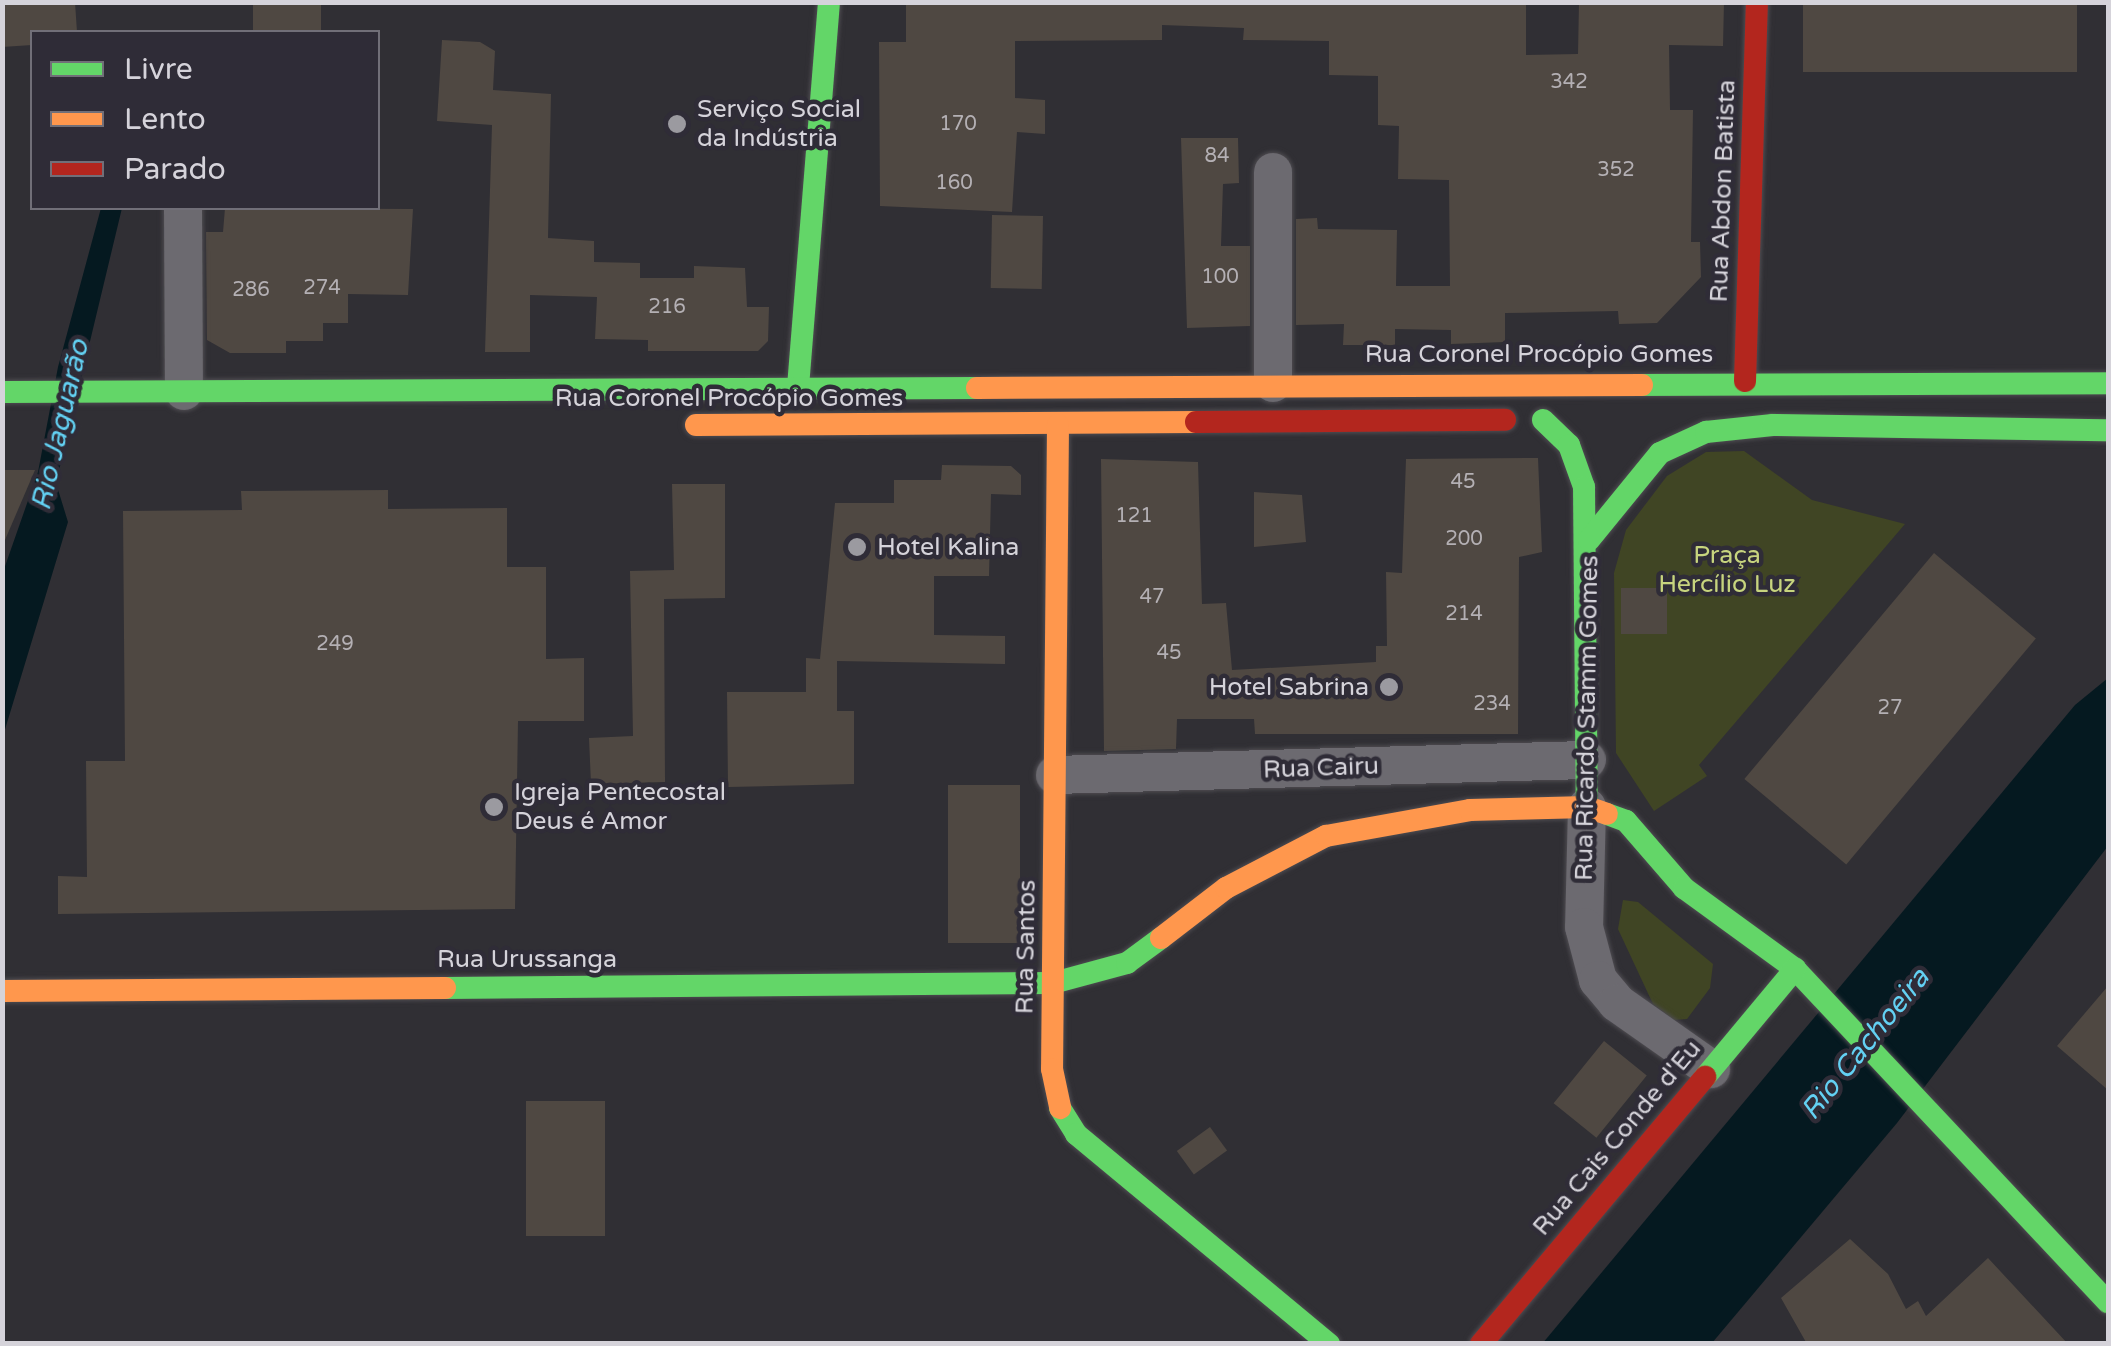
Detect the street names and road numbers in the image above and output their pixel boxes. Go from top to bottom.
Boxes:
street label: Rua Abdon Batista [1704,79,1742,303]
street label: Rua Coronel Procópio Gomes [1365,339,1713,369]
street label: Rua Coronel Procópio Gomes [555,383,903,413]
street label: Rua Ricardo Stamm Gomes [1569,555,1605,881]
street label: Rua Cairu [1262,751,1380,785]
street label: Rua Santos [1010,879,1042,1015]
street label: Rua Urussanga [437,944,617,974]
street label: Rua Cais Conde d'Eu [1527,1034,1707,1242]

